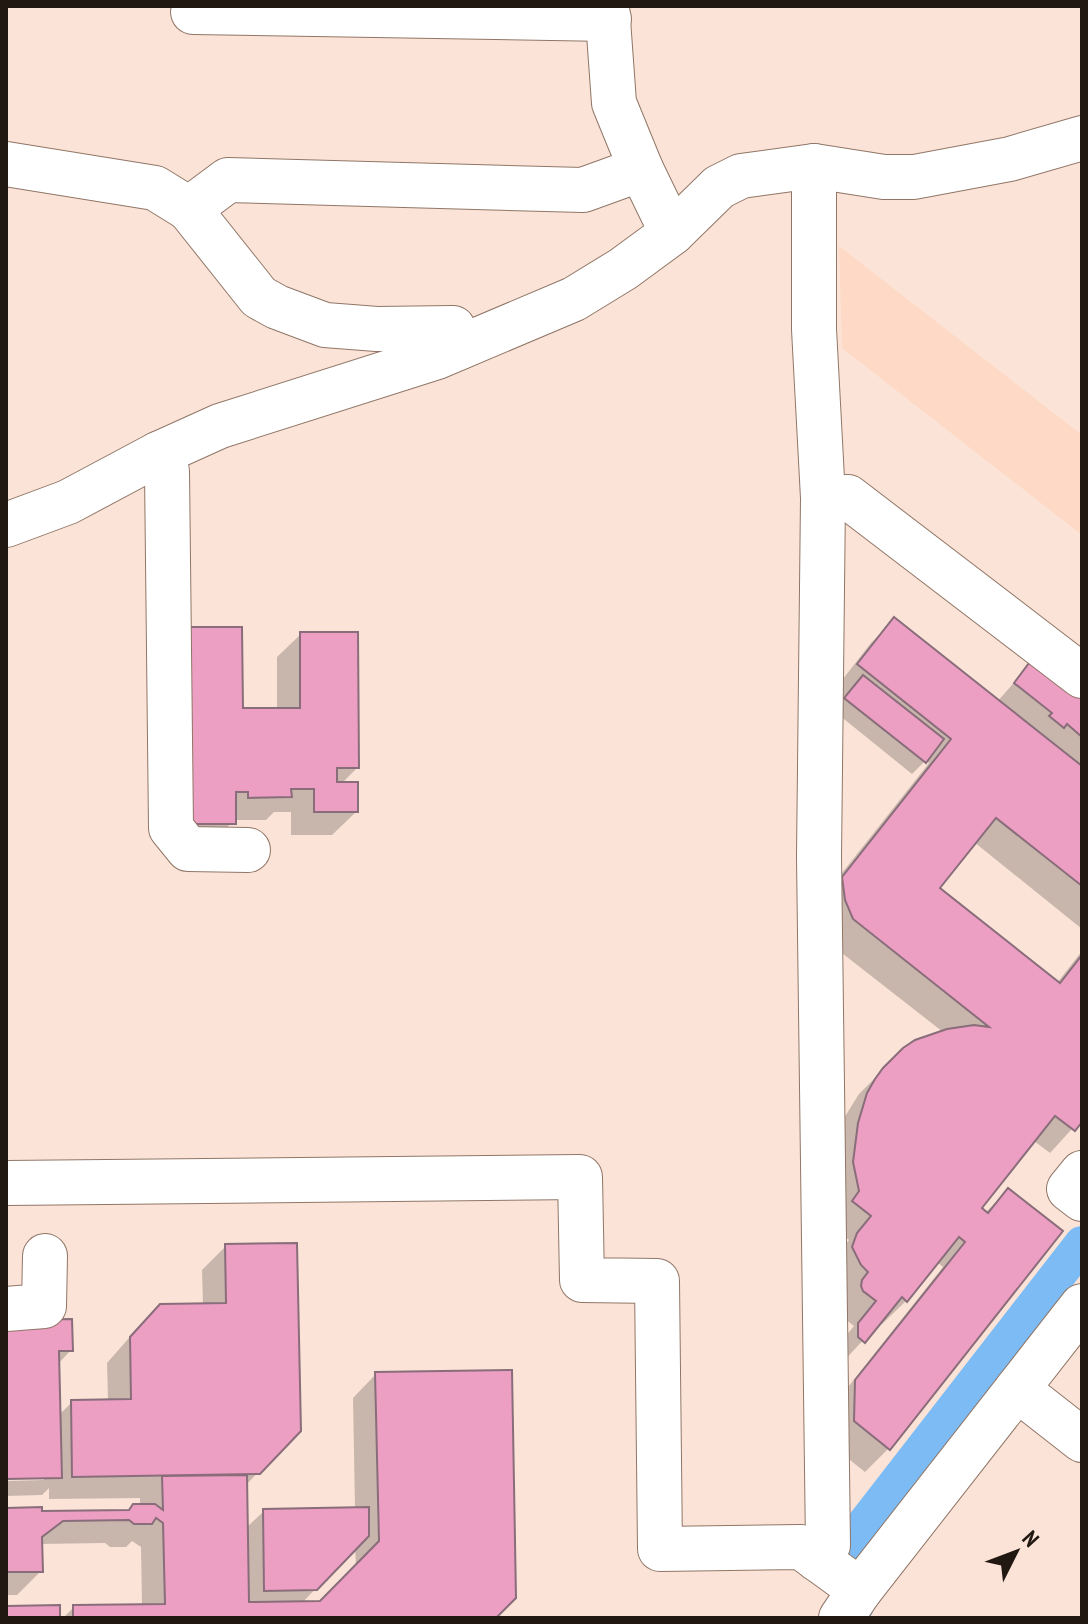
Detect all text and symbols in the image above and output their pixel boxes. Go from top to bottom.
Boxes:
north arrow [976,1512,1056,1592]
text: N [1016,1525,1045,1552]

